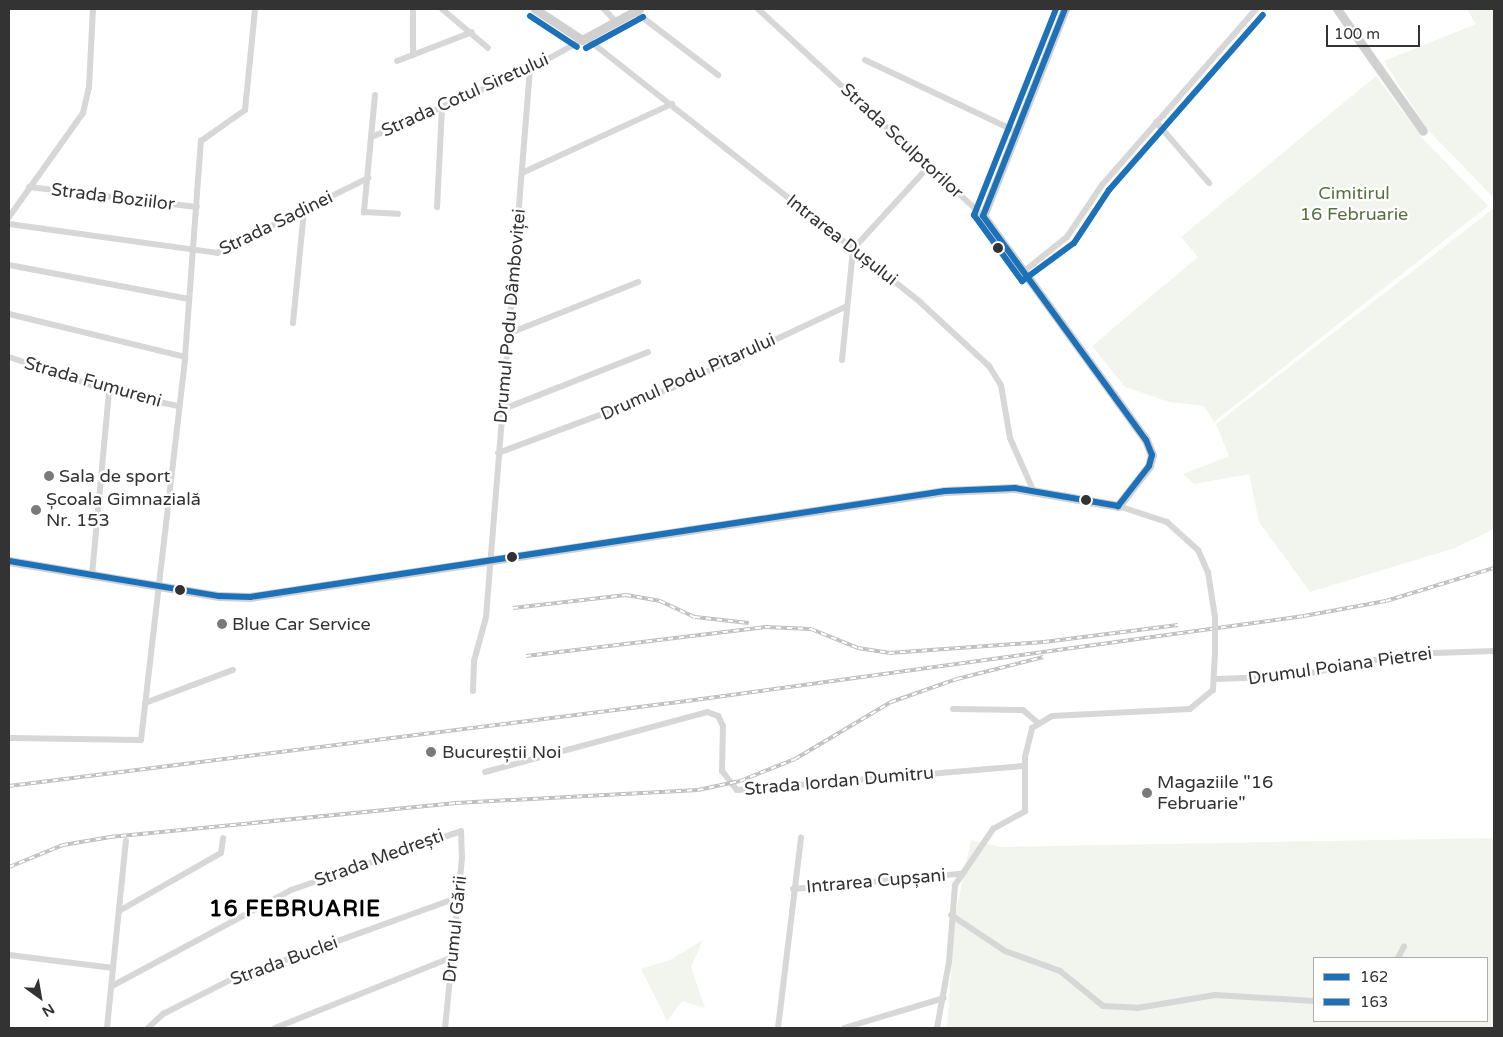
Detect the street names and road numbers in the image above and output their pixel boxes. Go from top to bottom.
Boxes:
street label: Strada Cotul Siretului [378,48,552,142]
street label: Strada Sculptorilor [836,79,968,203]
street label: Strada Boziilor [50,179,176,215]
street label: Strada Sadinei [216,186,336,260]
street label: Intrarea Dușului [782,190,902,290]
street label: Drumul Podu Dâmboviței [490,208,530,424]
street label: Drumul Podu Pitarului [597,329,779,425]
street label: Strada Fumureni [22,352,164,412]
street label: Drumul Poiana Pietrei [1247,642,1433,690]
street label: Strada Iordan Dumitru [743,762,935,800]
street label: Strada Medrești [311,825,447,891]
street label: Intrarea Cupșani [805,864,947,898]
street label: Drumul Gării [439,874,471,984]
street label: Strada Buclei [227,932,341,990]

